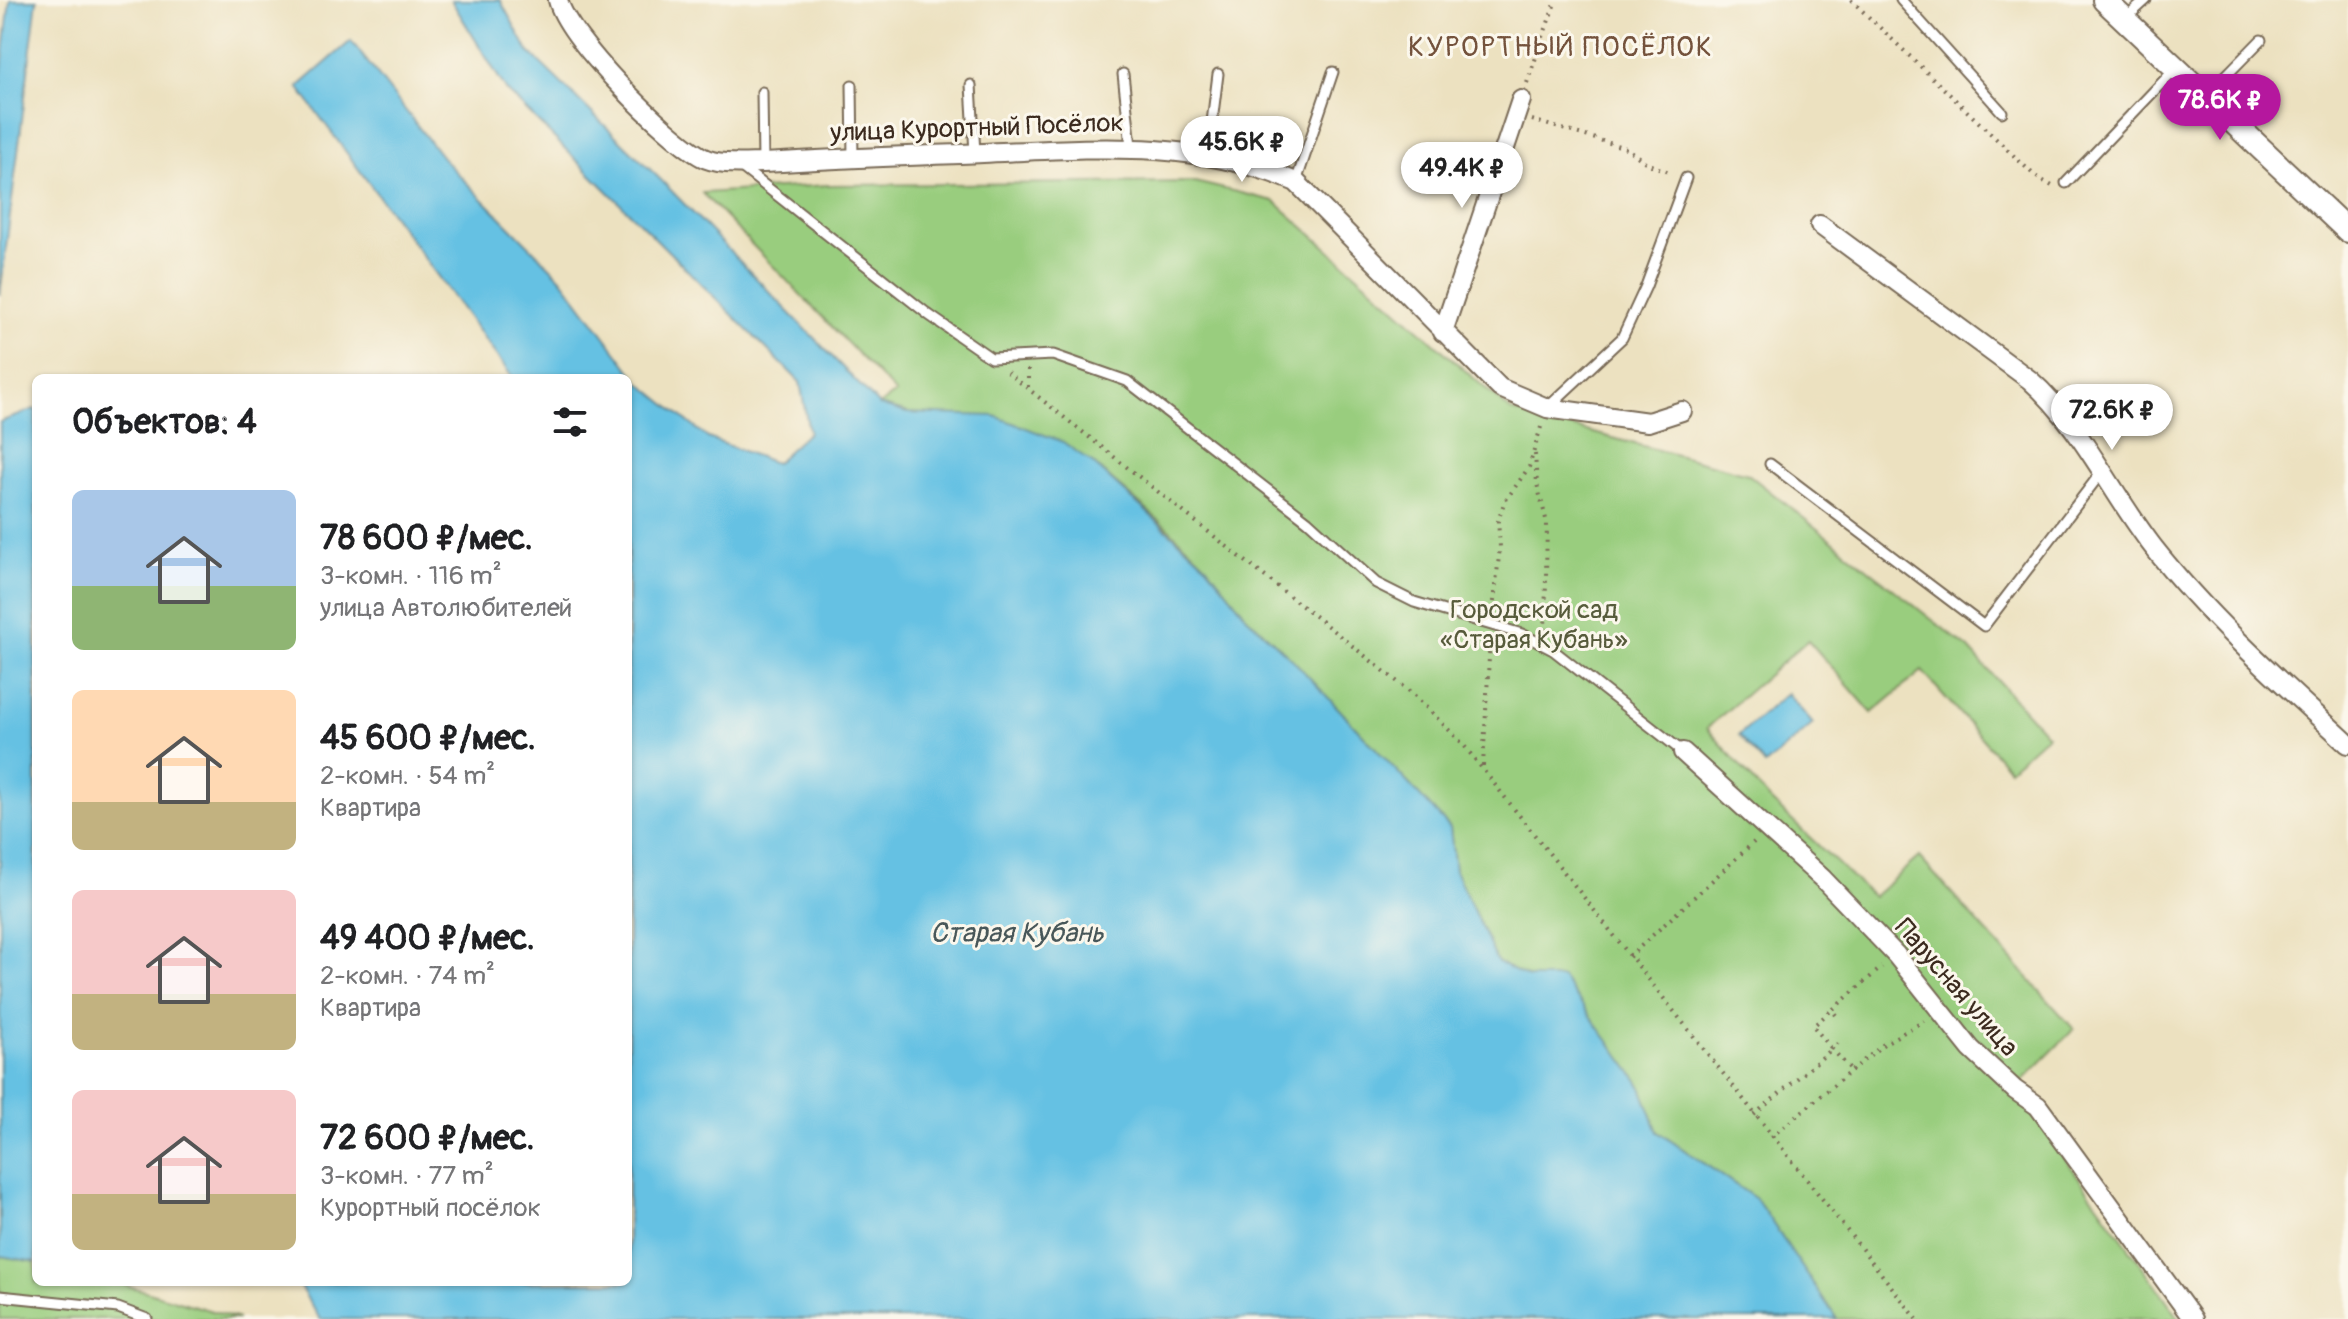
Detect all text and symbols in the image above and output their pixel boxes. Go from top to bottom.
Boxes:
district label: КУРОРТНЫЙ ПОСЁЛОК [1408,30,1714,65]
pin: 78.6K ₽ [2146,74,2294,142]
text: 78.6K ₽ [2178,84,2262,116]
street label: улица Курортный Посёлок [829,107,1124,149]
pin: 45.6K ₽ [1168,116,1316,184]
text: 45.6K ₽ [1199,126,1285,158]
pin: 49.4K ₽ [1388,142,1536,210]
text: 49.4K ₽ [1419,152,1505,184]
pin: 72.6K ₽ [2038,384,2186,452]
text: 72.6K ₽ [2069,394,2155,426]
icon: filters [548,400,592,444]
text: Объектов: 4 [72,401,257,444]
text: 78 600 ₽/мес. [320,517,533,560]
icon: home [136,522,232,618]
text: 3-комн. · 116 m² [320,560,502,592]
text: улица Автолюбителей [320,592,572,624]
park label: Городской сад «Старая Кубань» [1440,594,1628,656]
text: 45 600 ₽/мес. [320,717,536,760]
icon: home [136,722,232,818]
text: 2-комн. · 54 m² [320,760,495,792]
text: Квартира [320,792,421,824]
street label: Парусная улица [1888,912,2025,1063]
water label: Старая Кубань [930,916,1104,951]
text: 49 400 ₽/мес. [320,917,535,960]
icon: home [136,922,232,1018]
text: 2-комн. · 74 m² [320,960,495,992]
text: Квартира [320,992,421,1024]
text: 72 600 ₽/мес. [320,1117,534,1160]
icon: home [136,1122,232,1218]
text: 3-комн. · 77 m² [320,1160,494,1192]
text: Курортный посёлок [320,1192,541,1224]

